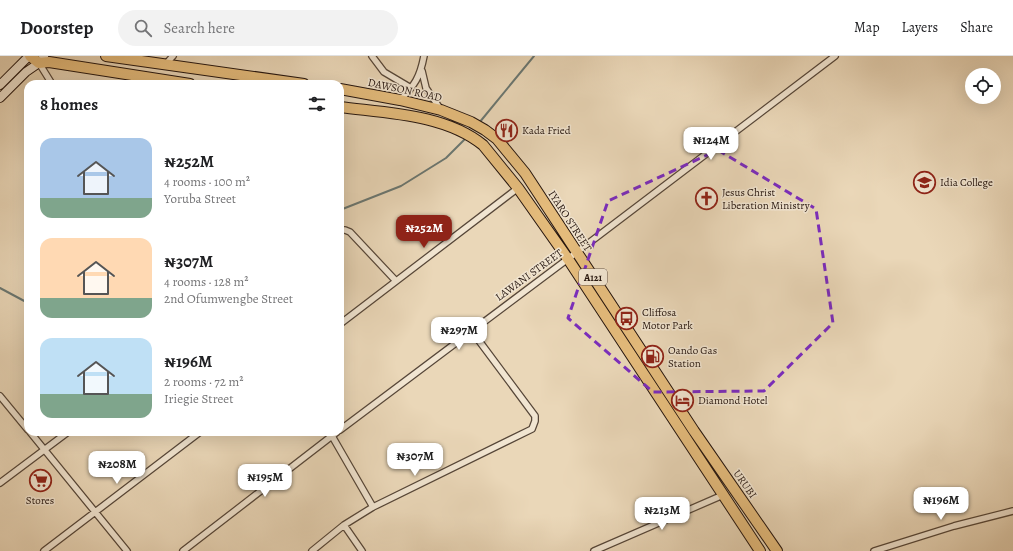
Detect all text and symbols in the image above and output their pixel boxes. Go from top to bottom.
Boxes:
search box [118,10,398,46]
text: Doorstep [20,15,94,41]
icon: search [132,17,154,39]
text: Search here [164,18,235,38]
text: Map [854,18,880,37]
text: Layers [902,18,938,37]
text: Share [960,18,993,37]
map controls [965,68,1001,104]
button: locate [965,68,1001,104]
street label: DAWSON ROAD [367,75,444,105]
text: 8 homes [40,93,98,116]
icon: filters [306,93,328,115]
restaurant icon: Kada Fried [493,117,519,143]
place label: Kada Fried [522,123,571,138]
pin: ₦124M [683,127,739,161]
text: ₦124M [692,131,730,148]
text: ₦252M [164,150,214,173]
icon: home [72,154,120,202]
school or university icon: Idia College [912,169,938,195]
text: 4 rooms · 100 m² [164,173,250,190]
place label: Idia College [940,175,993,190]
church icon: Jesus Christ Liberation Ministry [693,185,719,211]
place label: Jesus Christ Liberation Ministry [722,185,810,213]
street label: IYARO STREET [545,188,595,254]
text: Yoruba Street [164,190,236,207]
pin: ₦252M [396,215,452,249]
text: ₦252M [405,219,443,236]
street label: LAWANI STREET [492,246,566,304]
text: ₦307M [164,250,213,273]
icon: home [72,254,120,302]
road number: A121 [579,269,607,285]
text: 4 rooms · 128 m² [164,273,249,290]
text: 2nd Ofumwengbe Street [164,290,293,307]
bus stop icon: Cliffosa Motor Park [614,305,640,331]
place label: Cliffosa Motor Park [642,305,693,333]
pin: ₦297M [431,317,487,351]
text: ₦297M [440,321,478,338]
fuel station icon: Oando Gas Station [640,343,666,369]
place label: Oando Gas Station [668,343,717,371]
text: ₦196M [164,350,212,373]
icon: home [72,354,120,402]
text: 2 rooms · 72 m² [164,373,244,390]
hotel icon: Diamond Hotel [669,387,695,413]
text: Iriegie Street [164,390,233,407]
place label: Diamond Hotel [698,393,768,408]
pin: ₦307M [387,443,443,477]
text: ₦307M [396,447,434,464]
pin: ₦208M [89,451,145,485]
text: ₦208M [97,455,137,472]
pin: ₦195M [237,464,293,498]
supermarket icon: Stores [27,467,53,493]
street label: URUBI [730,467,760,501]
text: ₦195M [247,468,283,485]
pin: ₦196M [913,487,969,521]
text: ₦196M [923,491,959,508]
place label: Stores [26,493,54,508]
pin: ₦213M [634,497,690,531]
text: ₦213M [644,501,680,518]

